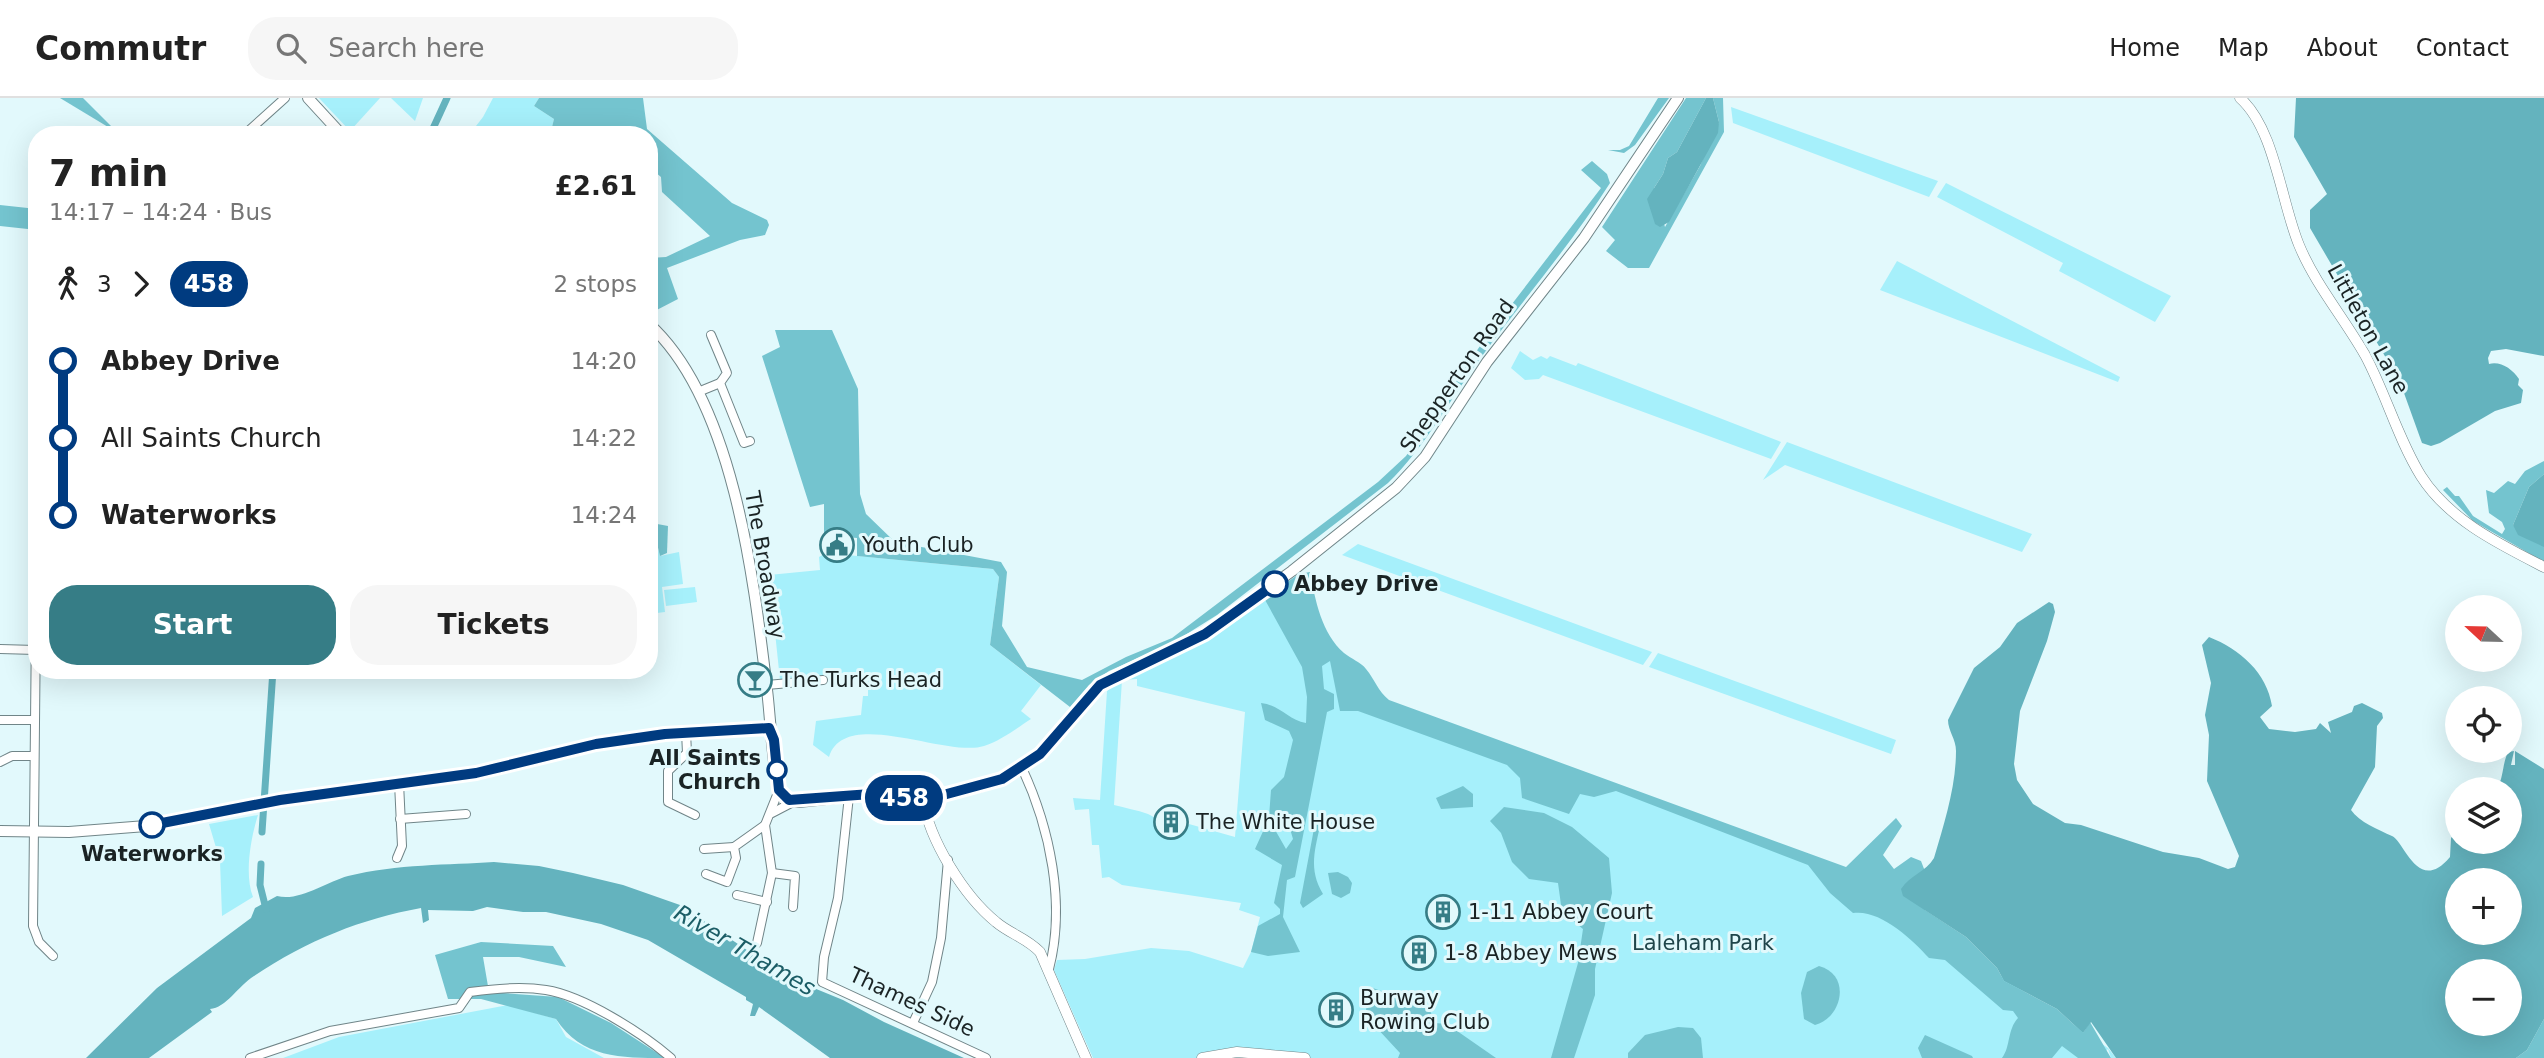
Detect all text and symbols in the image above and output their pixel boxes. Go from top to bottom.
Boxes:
search box [248,17,738,80]
text: Commutr [35,29,206,68]
icon: search [272,29,310,67]
text: Search here [328,33,484,63]
text: Home [2109,34,2180,62]
text: Map [2218,34,2269,62]
text: About [2307,34,2378,62]
text: Contact [2416,34,2509,62]
text: 7 min [49,151,168,195]
text: £2.61 [555,171,637,201]
text: 14:17 – 14:24 · Bus [49,199,272,225]
street label: Littleton Lane [2322,260,2414,398]
icon: walk [49,265,87,303]
icon: forward [122,265,160,303]
text: 458 [184,270,234,298]
text: 3 [97,271,112,297]
text: 2 stops [553,271,637,297]
street label: Shepperton Road [1395,295,1519,457]
text: Abbey Drive [101,346,280,376]
text: 14:20 [571,348,637,374]
text: All Saints Church [101,423,322,453]
text: 14:22 [571,425,637,451]
street label: The Broadway [740,488,790,641]
text: Waterworks [101,500,277,530]
text: 14:24 [571,502,637,528]
public building icon: Youth Club [818,526,856,564]
place label: Youth Club [861,533,974,557]
marker: Abbey Drive [1262,571,1288,597]
place label: Abbey Drive [1294,572,1438,596]
button: Start [49,585,336,665]
button: Tickets [350,585,637,665]
north arrow [2445,595,2522,672]
map controls [2445,595,2522,1036]
bar icon: The Turks Head [736,661,774,699]
place label: The Turks Head [779,668,942,692]
button: locate [2445,686,2522,763]
place label: All Saints Church [649,746,761,794]
marker: All Saints Church [767,760,787,780]
line badge: 458 [864,775,944,821]
button: layers [2445,777,2522,854]
text: 458 [879,784,929,812]
building icon: The White House [1152,803,1190,841]
place label: The White House [1195,810,1375,834]
marker: Waterworks [139,812,165,838]
place label: Waterworks [81,842,223,866]
button: + [2445,868,2522,945]
building icon: 1-11 Abbey Court [1424,893,1462,931]
water label: River Thames [670,899,820,1001]
place label: 1-11 Abbey Court [1468,900,1653,924]
park label: Laleham Park [1632,931,1775,955]
building icon: 1-8 Abbey Mews [1400,934,1438,972]
place label: 1-8 Abbey Mews [1444,941,1617,965]
button: − [2445,959,2522,1036]
street label: Thames Side [845,962,978,1041]
place label: Burway Rowing Club [1360,986,1490,1034]
building icon: Burway Rowing Club [1317,991,1355,1029]

